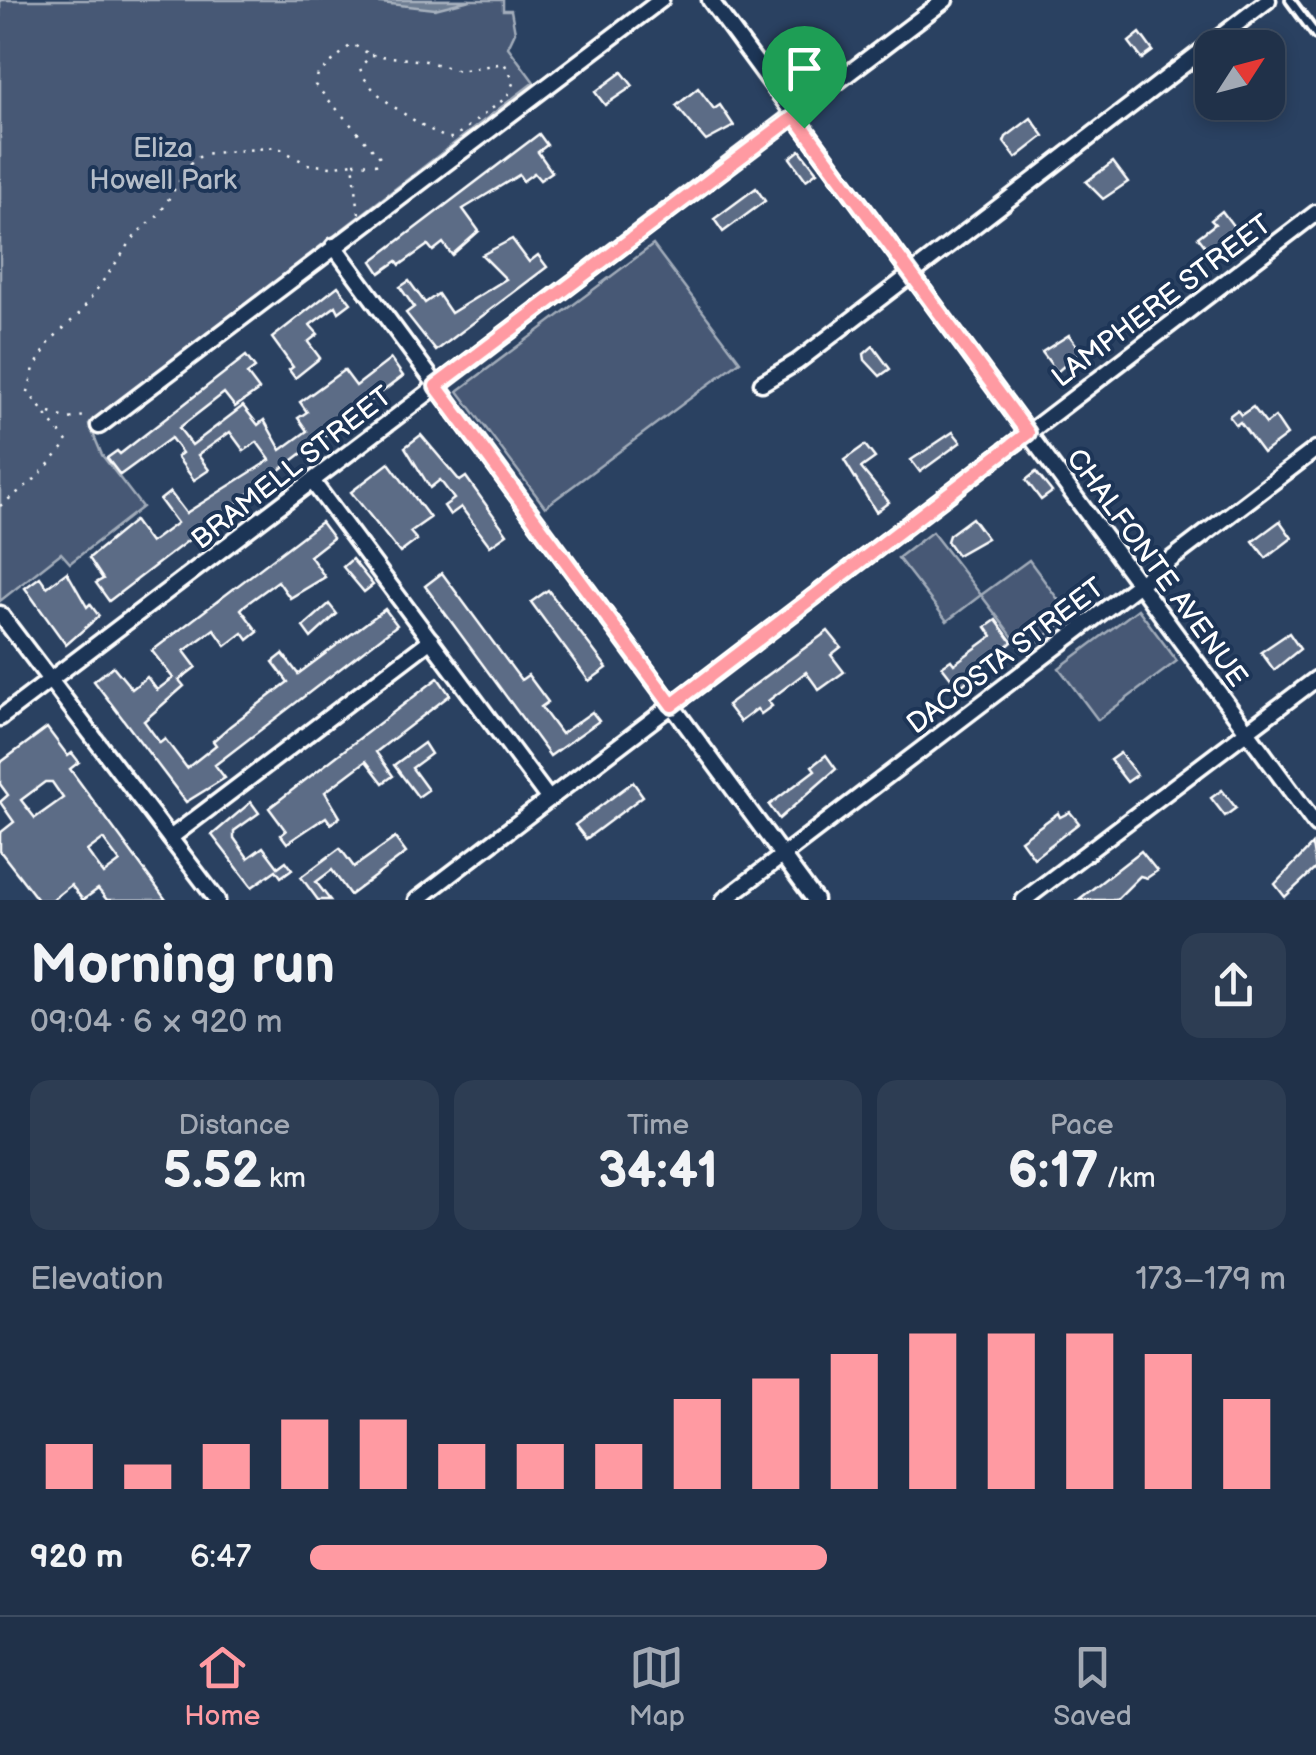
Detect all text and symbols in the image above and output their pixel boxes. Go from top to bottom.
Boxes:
pin [762,26,847,129]
north arrow [1195,30,1285,120]
map controls [1195,30,1285,120]
icon: arrive [777,41,832,96]
park label: Eliza Howell Park [89,132,237,197]
street label: LAMPHERE STREET [1046,208,1278,394]
street label: BRAMELL STREET [185,380,399,557]
street label: CHALFONTE AVENUE [1059,442,1254,693]
street label: DACOSTA STREET [901,571,1111,741]
text: Morning run [30,932,335,999]
button: share [1181,933,1286,1038]
text: 09:04 · 6 × 920 m [30,1003,282,1042]
text: Distance [178,1109,290,1142]
text: Time [627,1109,689,1142]
text: Pace [1050,1109,1114,1142]
text: 5.52 [163,1142,261,1202]
text: 34:41 [598,1142,718,1202]
text: 6:17 [1008,1142,1099,1202]
text: km [261,1162,306,1195]
text: /km [1099,1162,1156,1195]
text: Elevation [30,1260,163,1299]
text: 173–179 m [1135,1260,1286,1299]
text: 920 m [30,1538,123,1577]
text: 6:47 [190,1538,251,1577]
tab: Home [184,1640,260,1733]
tab: Map [629,1640,685,1733]
tab: Saved [1053,1640,1132,1733]

